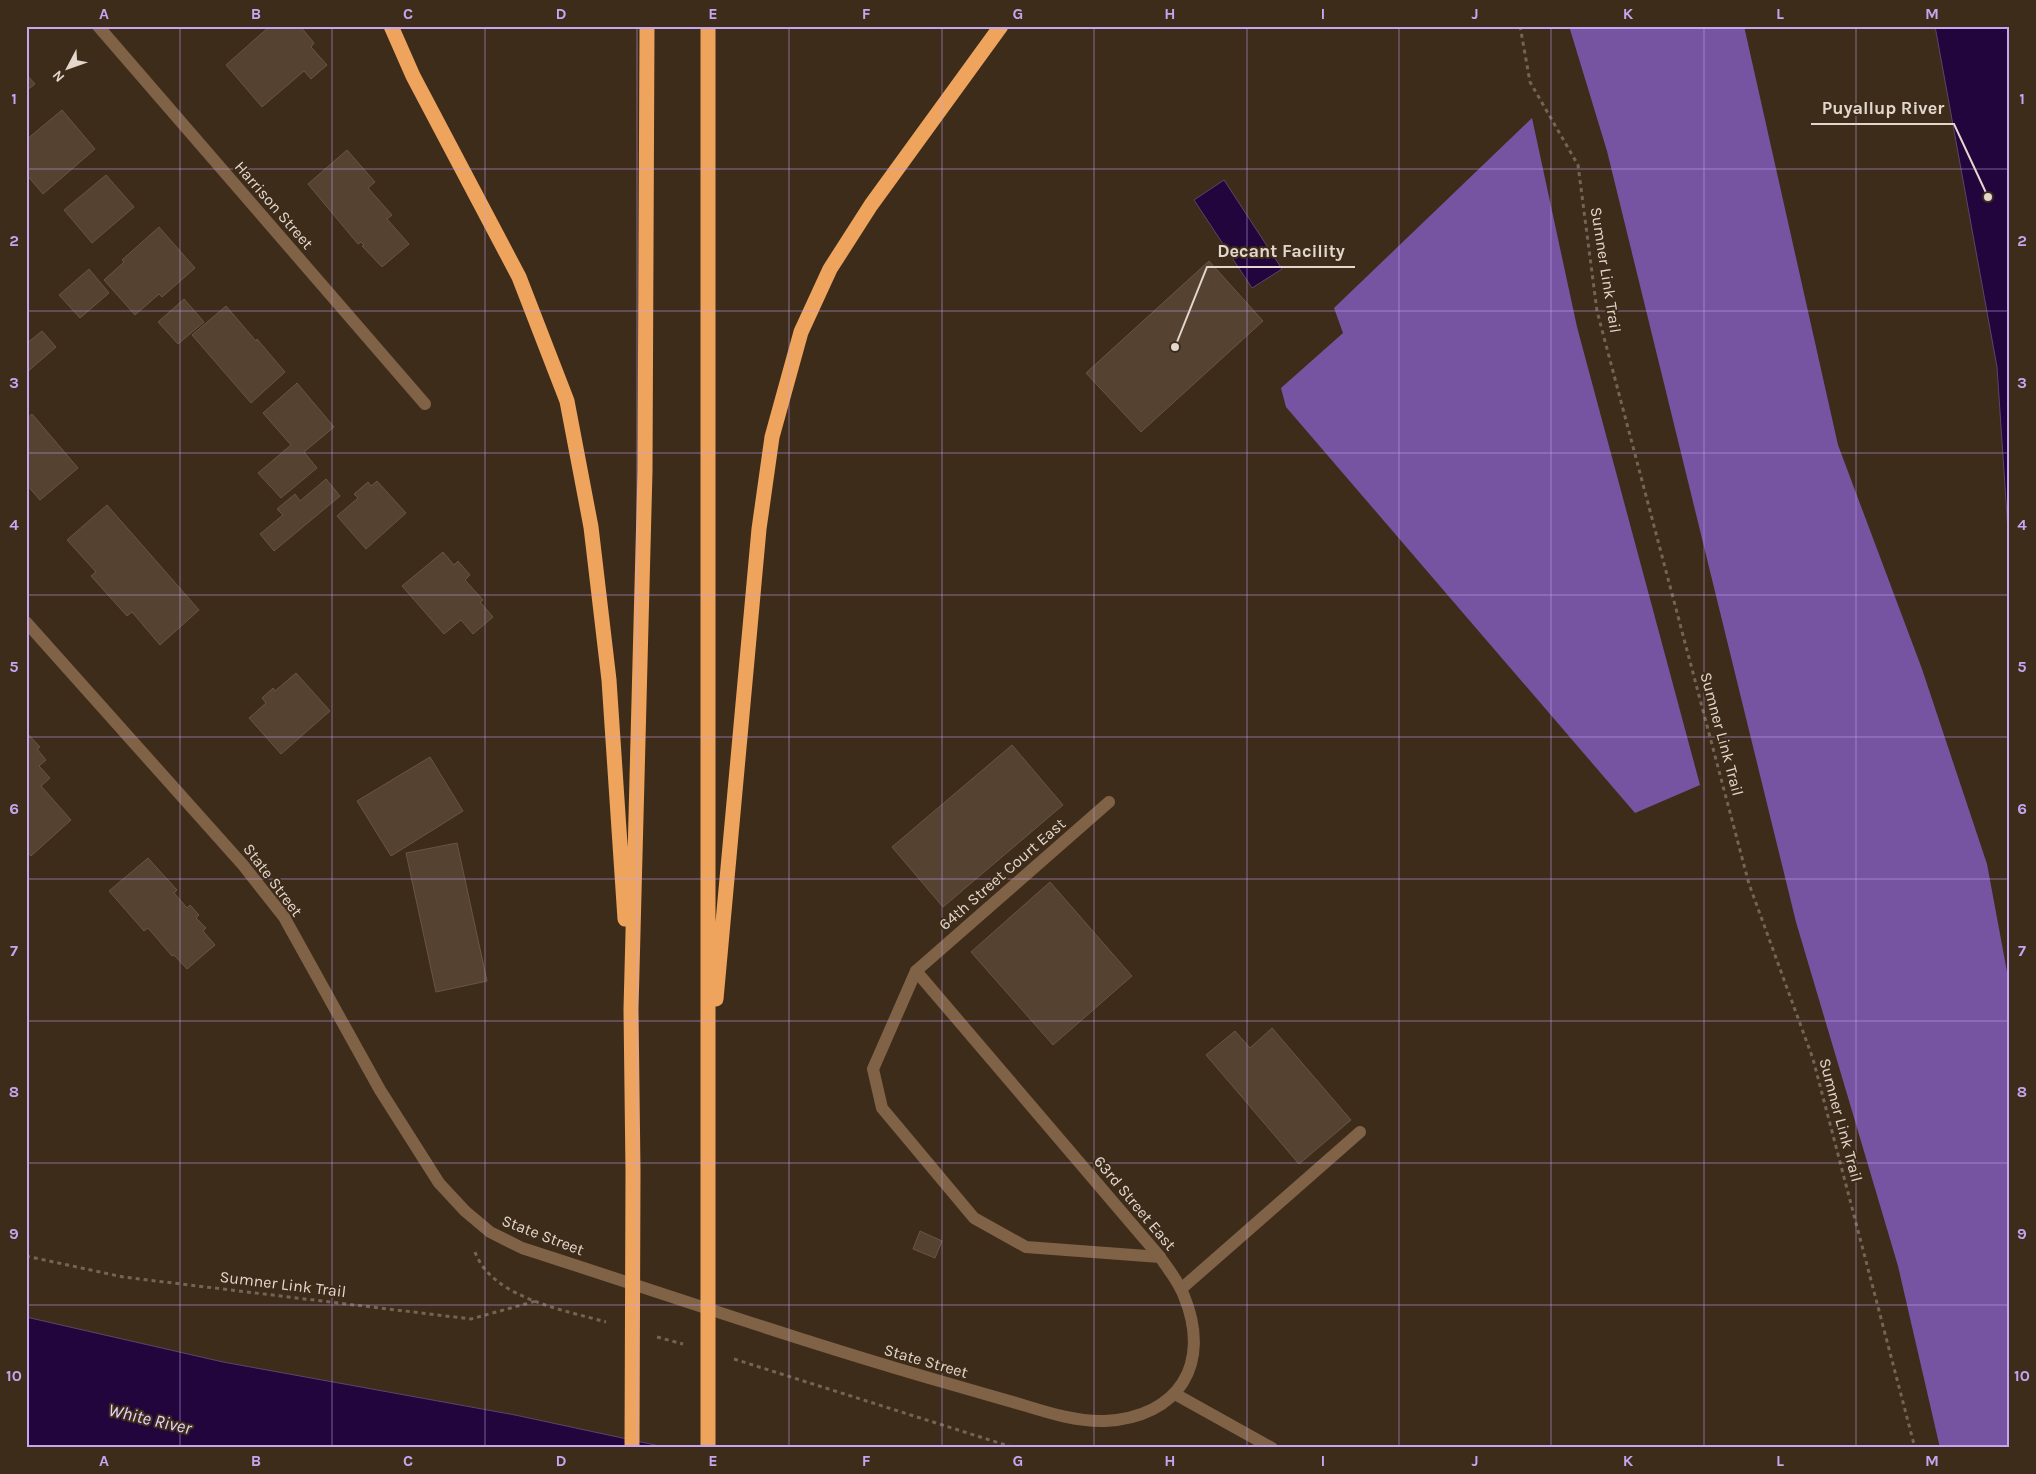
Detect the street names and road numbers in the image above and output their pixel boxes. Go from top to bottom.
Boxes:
street label: Harrison Street [231,157,317,253]
street label: Sumner Link Trail [1587,206,1625,334]
street label: Sumner Link Trail [1696,670,1748,798]
street label: 64th Street Court East [935,814,1069,934]
street label: State Street [239,840,307,920]
street label: Sumner Link Trail [1815,1056,1867,1184]
street label: 63rd Street East [1090,1152,1180,1254]
street label: State Street [499,1211,587,1259]
street label: Sumner Link Trail [219,1267,347,1301]
street label: State Street [882,1340,970,1382]

